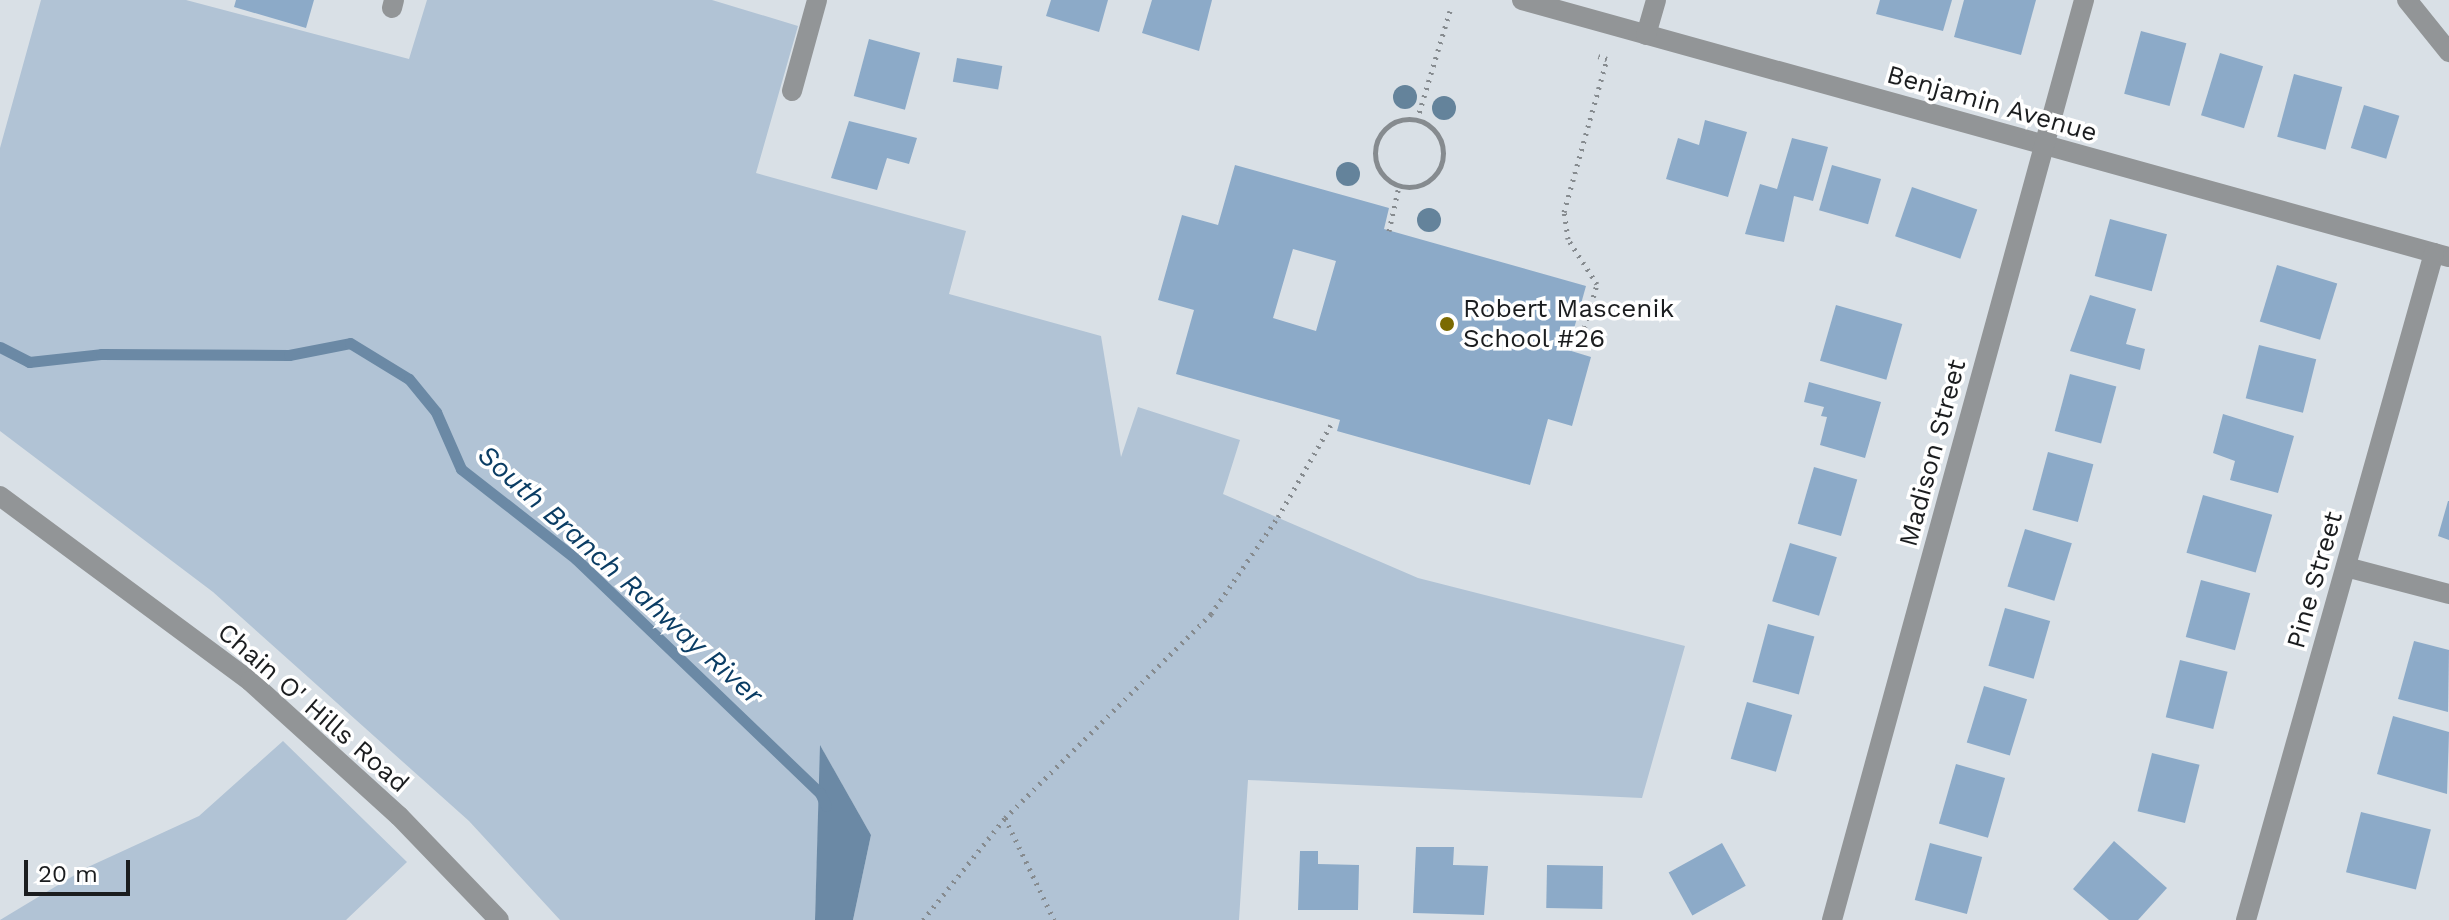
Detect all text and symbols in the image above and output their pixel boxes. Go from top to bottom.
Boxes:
street label: Benjamin Avenue [1883,59,2101,149]
place label: Robert Mascenik School #26 [1463,293,1674,354]
marker: Robert Mascenik School #26 [1438,315,1456,333]
street label: Madison Street [1893,356,1973,550]
water label: South Branch Rahway River [470,438,770,712]
street label: Pine Street [2281,508,2349,652]
street label: Chain O' Hills Road [211,617,415,799]
scale bar [28,844,134,894]
text: 20 m [38,860,98,888]

